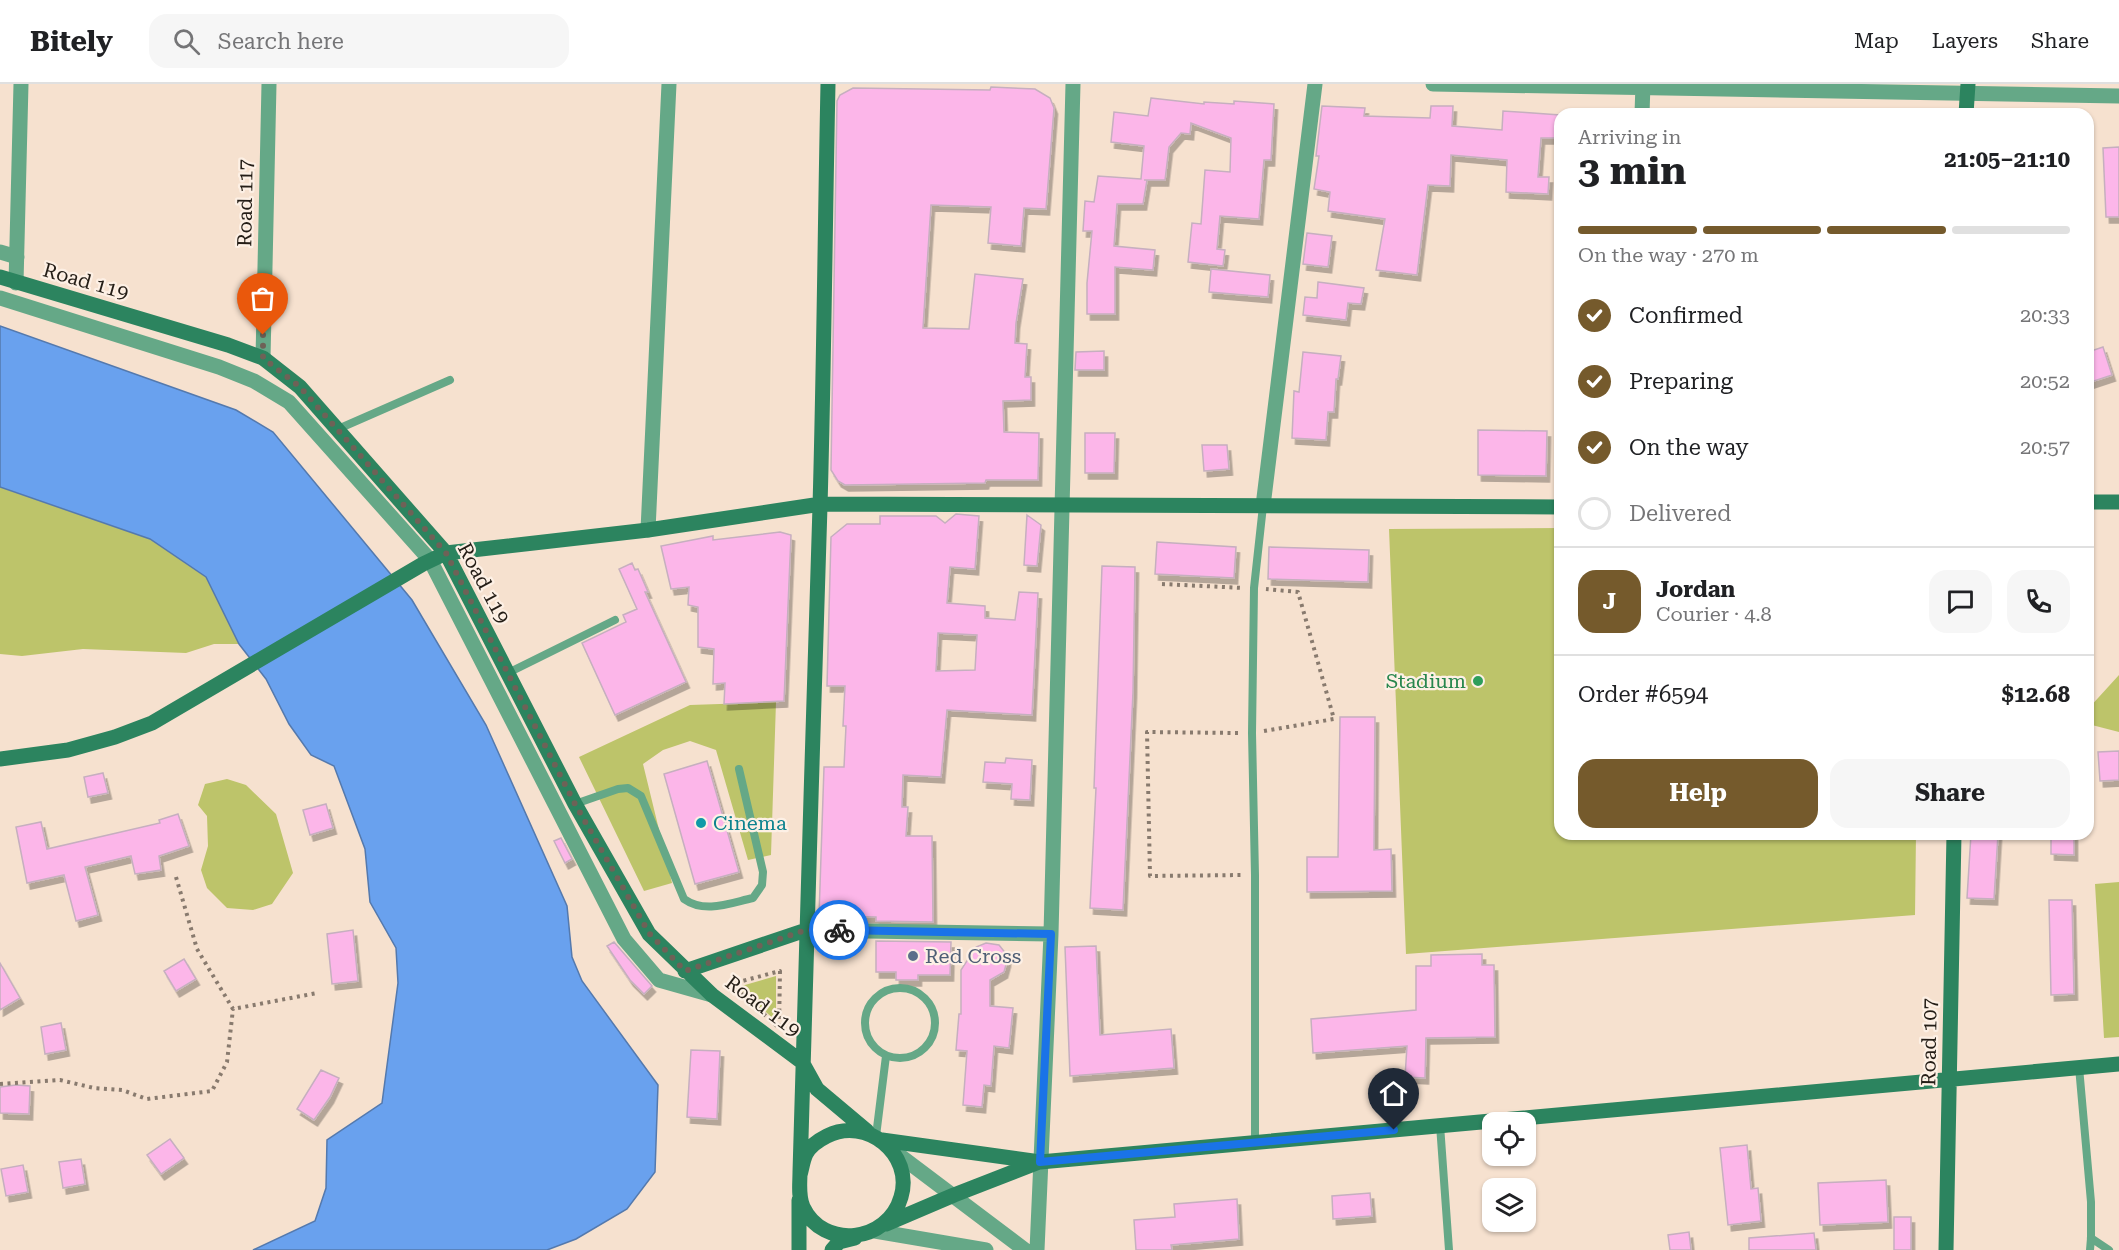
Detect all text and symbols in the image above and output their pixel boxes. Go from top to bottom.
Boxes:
search box [149,14,569,68]
text: Bitely [30,25,113,58]
icon: search [170,25,203,58]
text: Search here [218,29,344,54]
text: Map [1854,29,1899,53]
text: Layers [1932,29,1998,53]
text: Share [2031,29,2089,53]
text: Arriving in [1578,125,1681,149]
text: 21:05–21:10 [1944,147,2070,172]
text: 3 min [1578,148,1686,194]
street label: Road 117 [232,159,258,247]
text: On the way · 270 m [1578,243,1759,267]
street label: Road 119 [40,257,132,305]
pin [237,273,288,335]
icon: bag [246,282,279,315]
icon: check [1578,299,1611,332]
text: Confirmed [1629,303,1743,328]
text: 20:33 [2020,303,2070,327]
icon: check [1578,365,1611,398]
text: Preparing [1629,369,1733,394]
text: 20:52 [2020,369,2070,393]
icon: check [1578,431,1611,464]
text: On the way [1629,435,1749,460]
text: 20:57 [2020,435,2070,459]
text: Delivered [1629,501,1731,526]
street label: Road 119 [453,539,515,627]
button: chat [1929,570,1992,633]
button: phone [2007,570,2070,633]
text: Jordan [1656,577,1735,602]
text: J [1603,589,1616,614]
text: Courier · 4.8 [1656,602,1772,626]
place label: Stadium [1386,669,1466,693]
marker: Stadium [1471,674,1485,688]
text: Order #6594 [1578,682,1708,707]
text: $12.68 [2001,682,2070,707]
button: Help [1578,759,1818,828]
button: Share [1830,759,2070,828]
place label: Cinema [713,811,787,835]
marker: Cinema [694,816,708,830]
courier [809,900,869,960]
icon: bike [823,914,856,947]
place label: Red Cross [925,944,1021,968]
marker: Red Cross [906,949,920,963]
street label: Road 119 [721,970,805,1042]
street label: Road 107 [1916,998,1942,1086]
pin [1368,1068,1419,1130]
icon: home [1377,1077,1410,1110]
map controls [1482,1112,1536,1232]
button: locate [1482,1112,1536,1166]
button: layers [1482,1178,1536,1232]

